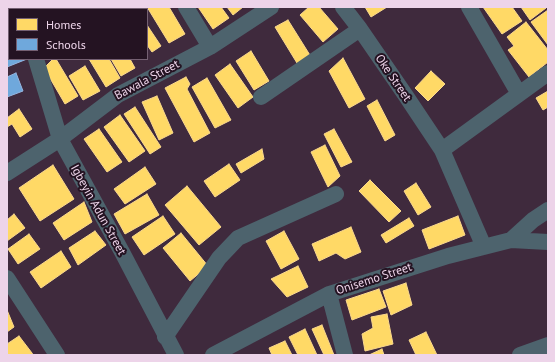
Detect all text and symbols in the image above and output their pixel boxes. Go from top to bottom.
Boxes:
legend [8,8,148,60]
text: Homes [46,17,81,32]
text: Schools [46,37,86,52]
street label: Oke Street [372,52,414,104]
street label: Bawala Street [112,57,182,103]
street label: Igbeyin Adun Street [67,162,129,258]
street label: Onisemo Street [334,260,414,298]

